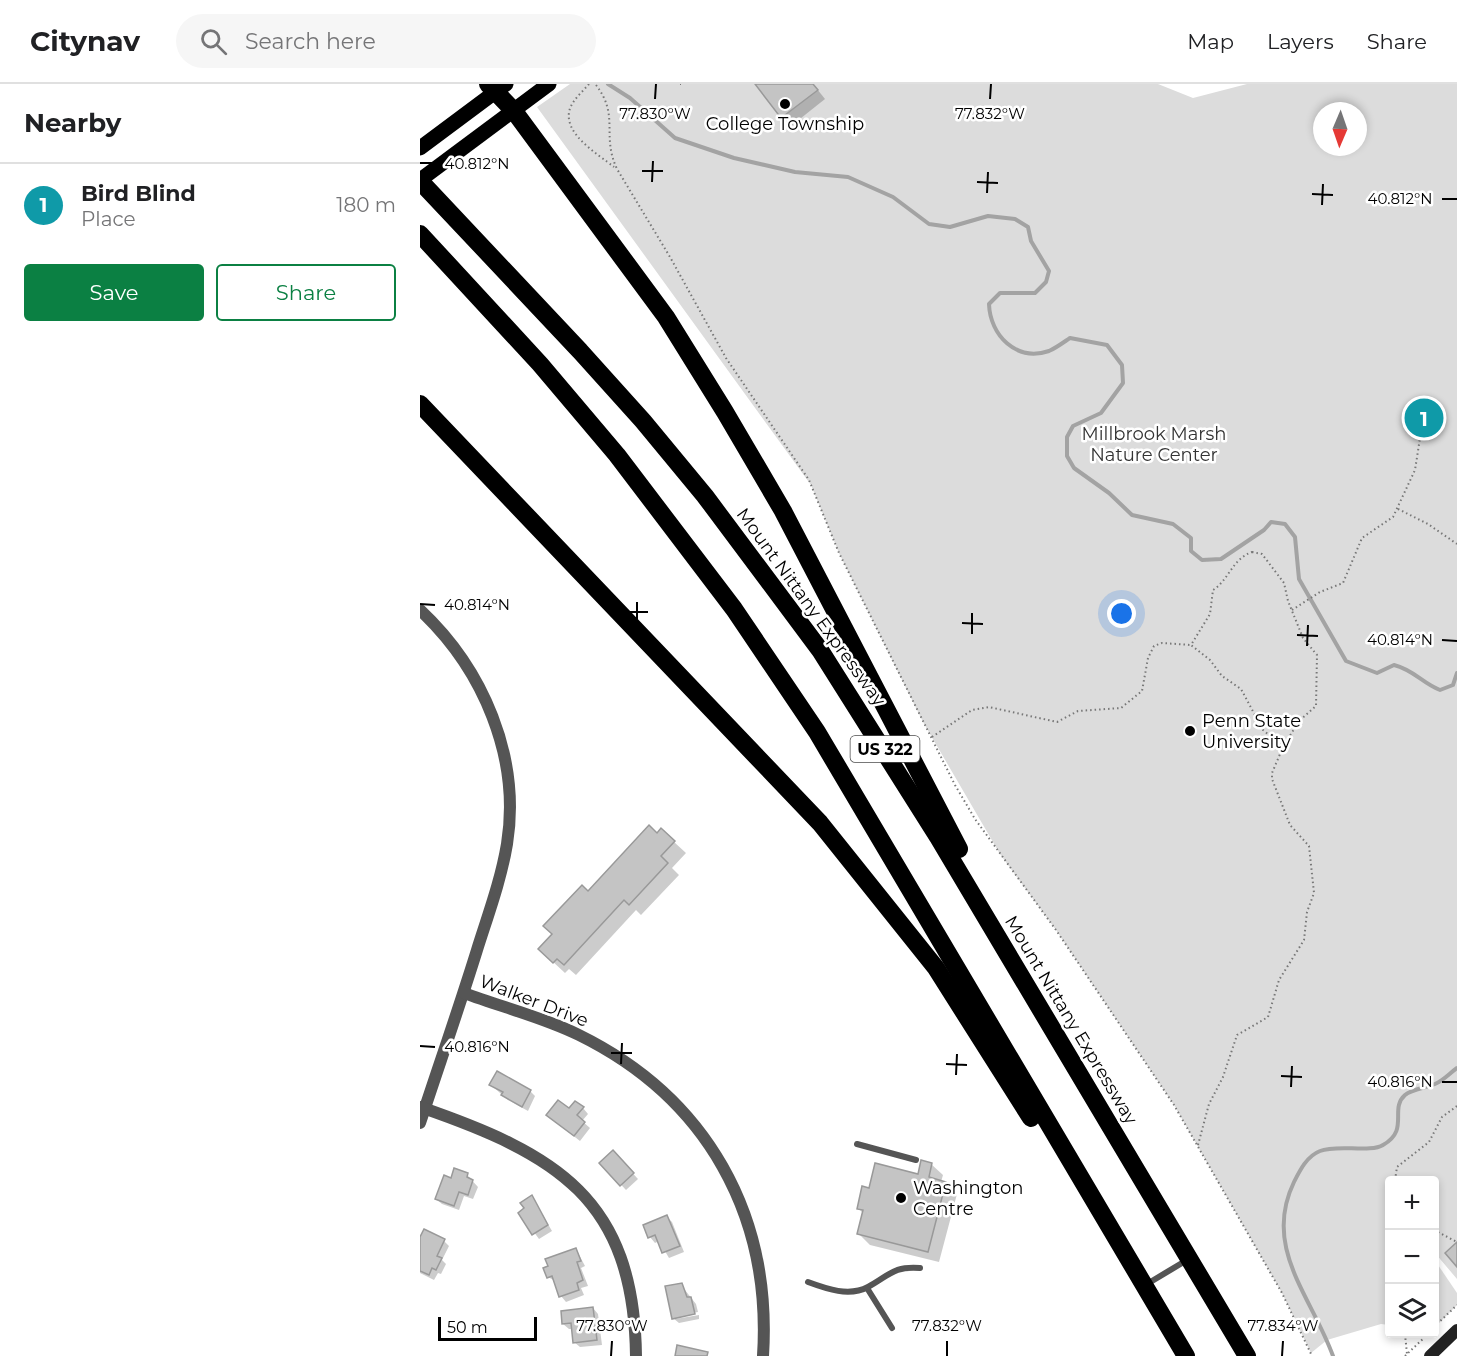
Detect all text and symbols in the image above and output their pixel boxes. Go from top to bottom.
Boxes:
search box [176,14,596,68]
text: Citynav [30,24,140,58]
icon: search [197,25,230,58]
text: Search here [245,28,376,55]
text: Map [1187,29,1234,54]
text: Layers [1267,29,1334,54]
text: Share [1367,29,1427,54]
marker: College Township [778,97,792,111]
north arrow [1313,102,1367,156]
text: 77.830°W [619,104,691,123]
text: 77.832°W [955,104,1025,123]
text: Nearby [24,107,121,139]
place label: College Township [706,113,864,135]
text: 40.812°N [445,154,510,173]
text: Bird Blind [81,180,196,207]
text: 40.812°N [1368,189,1433,208]
text: 1 [40,193,47,217]
text: 180 m [336,193,396,217]
text: Place [81,207,136,231]
button: Save [24,264,204,321]
button: Share [216,264,396,321]
pin: 1 [1404,396,1444,440]
park label: Millbrook Marsh Nature Center [1082,423,1226,466]
street label: Mount Nittany Expressway [732,504,890,710]
text: 40.814°N [444,595,510,614]
your location [1107,599,1136,628]
text: 40.814°N [1367,630,1433,649]
place label: Penn State University [1202,710,1301,753]
marker: Penn State University [1183,724,1197,738]
road number: US 322 [850,736,920,762]
street label: Mount Nittany Expressway [1000,912,1142,1128]
street label: Walker Drive [476,970,592,1032]
text: 40.816°N [444,1037,510,1056]
text: 40.816°N [1367,1072,1433,1091]
map controls [1385,1176,1439,1338]
button: + [1385,1176,1439,1230]
place label: Washington Centre [913,1177,1023,1220]
marker: Washington Centre [894,1191,908,1205]
button: − [1385,1230,1439,1284]
button: layers [1385,1284,1439,1338]
scale bar [438,1314,537,1342]
text: 77.830°W [576,1316,648,1335]
text: 77.832°W [912,1316,982,1335]
text: 77.834°W [1247,1316,1319,1335]
text: 50 m [447,1318,488,1337]

